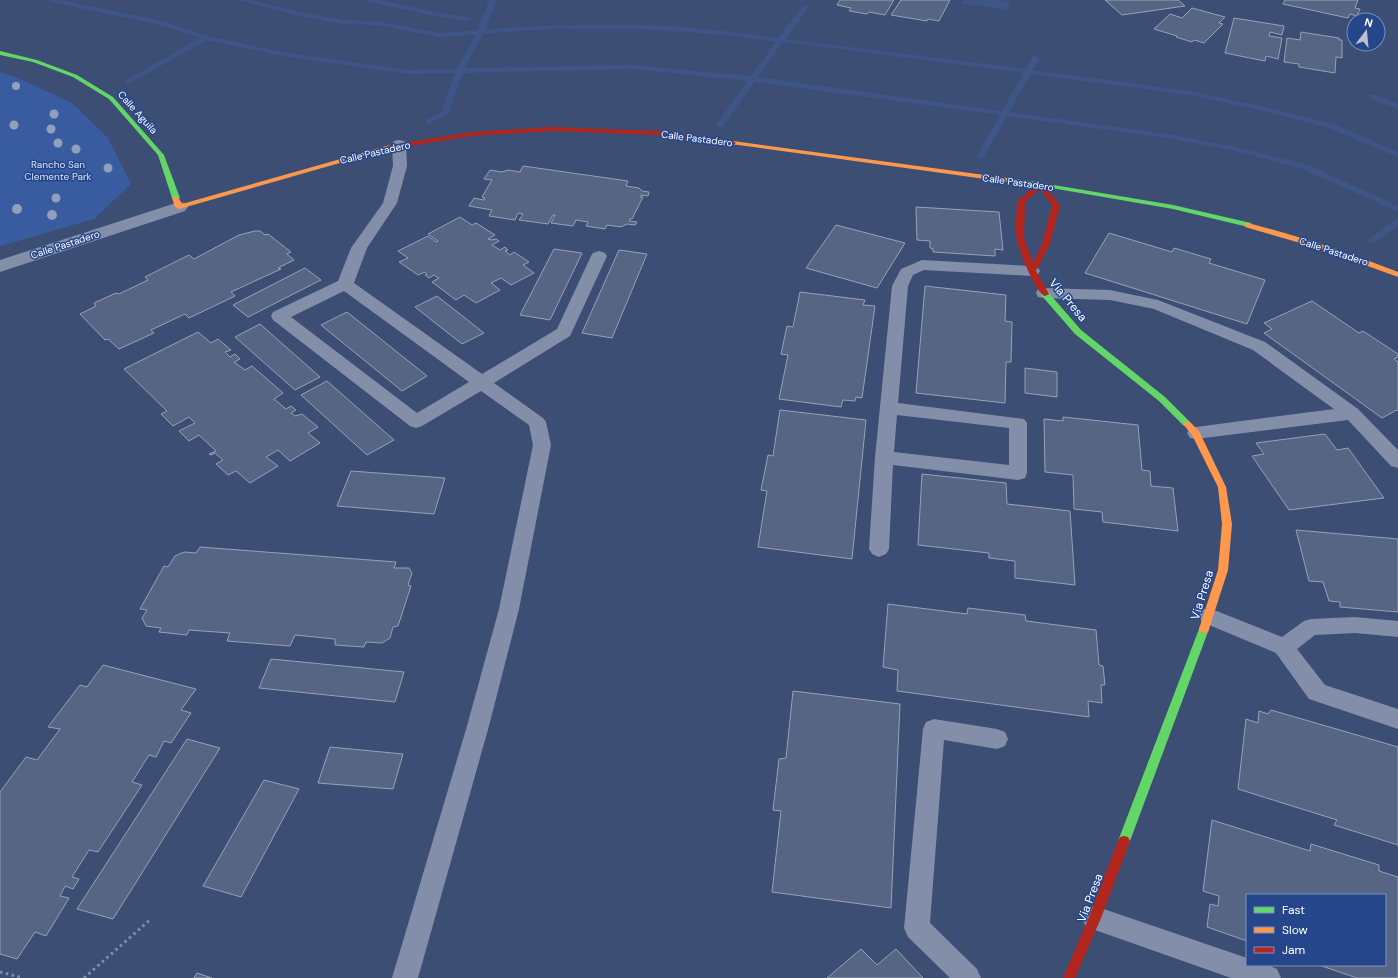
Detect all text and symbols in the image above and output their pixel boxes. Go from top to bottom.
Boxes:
north arrow [1346,12,1386,52]
text: N [1363,15,1375,30]
street label: Calle Aguila [115,88,160,137]
street label: Calle Pastadero [660,128,734,149]
street label: Calle Pastadero [339,138,412,167]
park label: Rancho San Clemente Park [24,158,92,183]
street label: Calle Pastadero [981,171,1055,194]
street label: Calle Pastadero [29,227,101,262]
street label: Calle Pastadero [1298,234,1370,269]
street label: Via Presa [1045,275,1091,325]
street label: Via Presa [1187,568,1217,622]
street label: Via Presa [1073,871,1107,925]
legend [1246,894,1386,966]
text: Fast [1282,902,1305,918]
text: Slow [1282,922,1308,938]
text: Jam [1282,942,1305,958]

